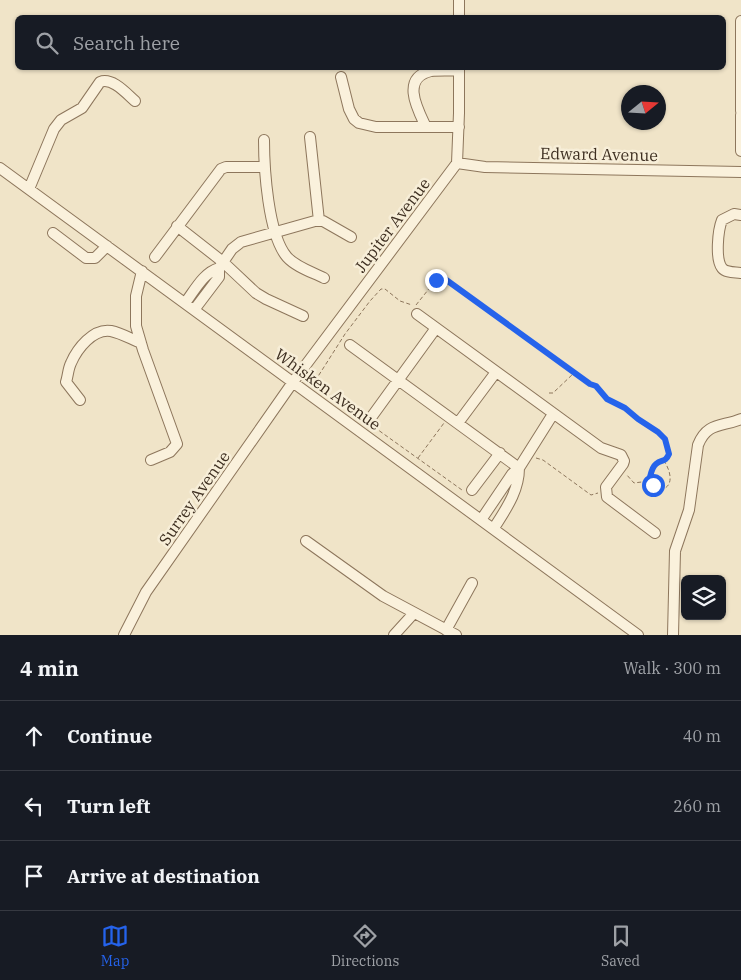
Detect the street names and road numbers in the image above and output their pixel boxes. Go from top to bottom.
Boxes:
street label: Edward Avenue [540,143,658,165]
street label: Jupiter Avenue [350,174,434,276]
street label: Whisken Avenue [271,344,385,434]
street label: Surrey Avenue [154,447,234,549]

